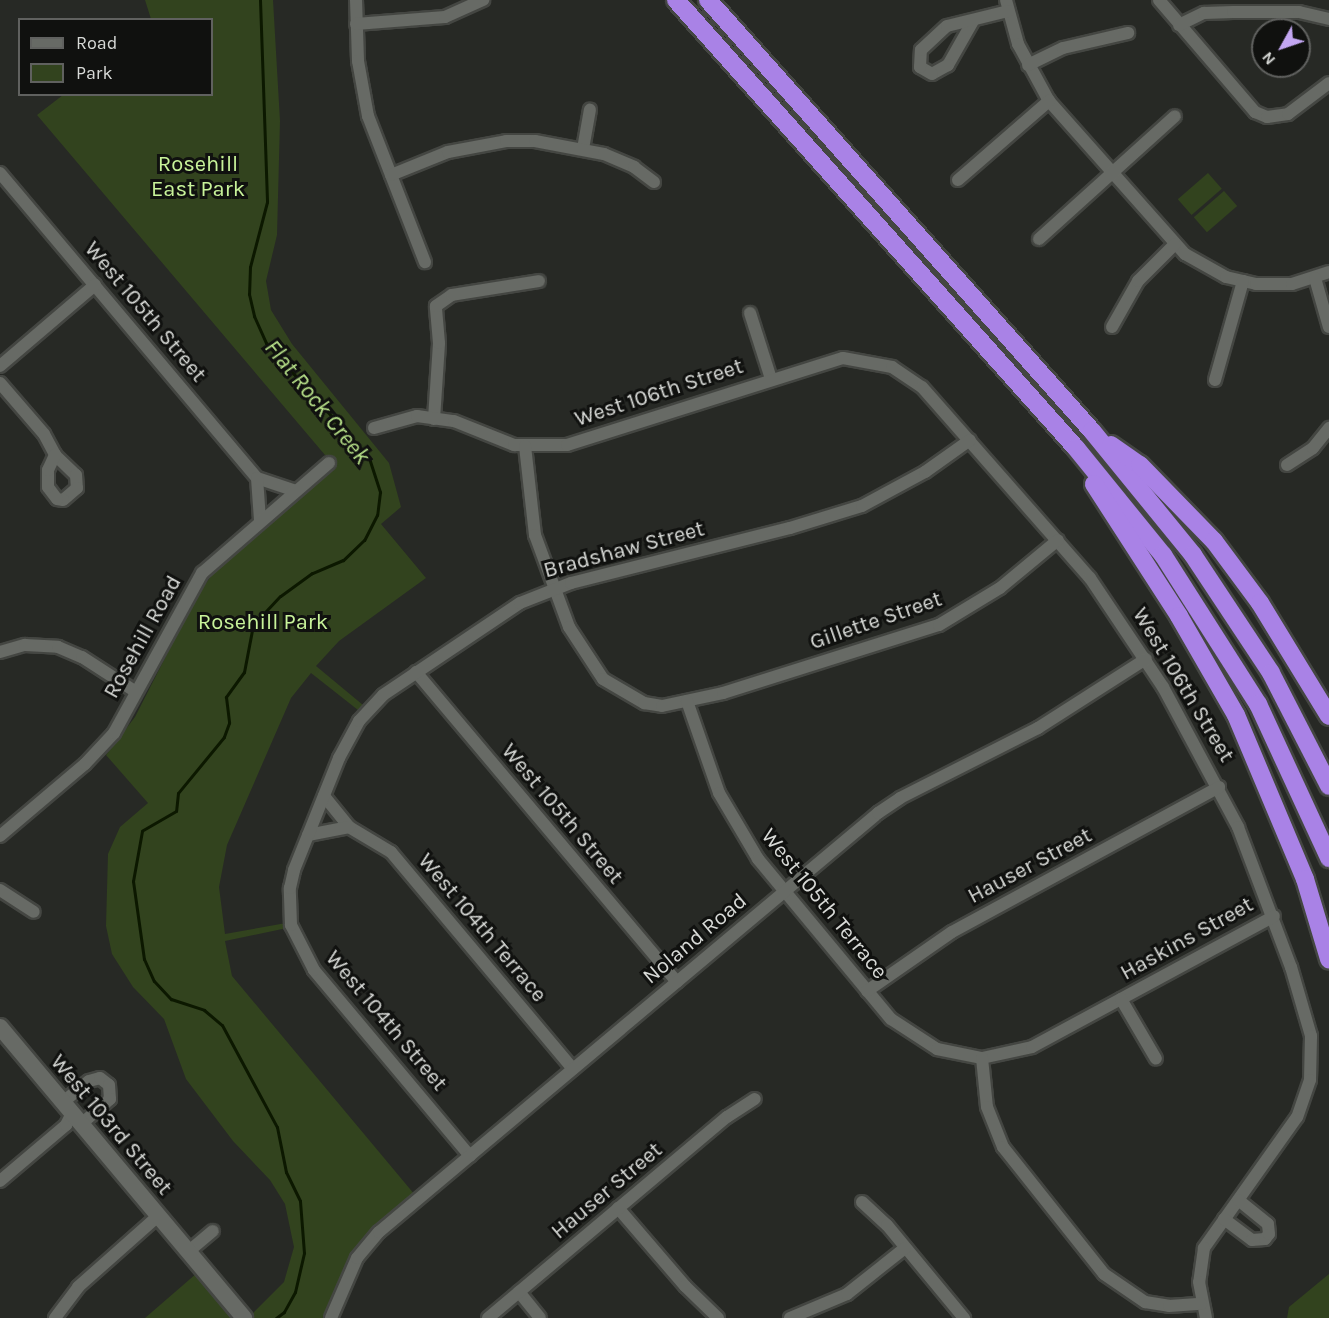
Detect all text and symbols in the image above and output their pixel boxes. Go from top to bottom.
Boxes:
legend [18,18,213,96]
north arrow [1251,18,1311,78]
text: Road [76,32,117,54]
text: N [1257,48,1279,69]
text: Park [76,62,113,84]
park label: Rosehill East Park [151,151,245,202]
street label: West 105th Street [79,236,211,388]
water label: Flat Rock Creek [258,334,376,470]
street label: West 106th Street [572,353,746,433]
street label: Bradshaw Street [541,516,707,584]
street label: Rosehill Road [98,571,188,703]
street label: Gillette Street [807,586,945,656]
street label: West 106th Street [1127,603,1239,767]
park label: Rosehill Park [198,610,328,636]
street label: West 105th Street [496,738,628,890]
street label: Hauser Street [964,822,1096,910]
street label: West 105th Terrace [755,823,893,985]
street label: West 104th Terrace [412,848,552,1008]
street label: Noland Road [638,888,752,990]
street label: Haskins Street [1116,892,1258,986]
street label: West 104th Street [320,945,452,1097]
street label: West 103rd Street [45,1049,177,1201]
street label: Hauser Street [546,1137,668,1245]

